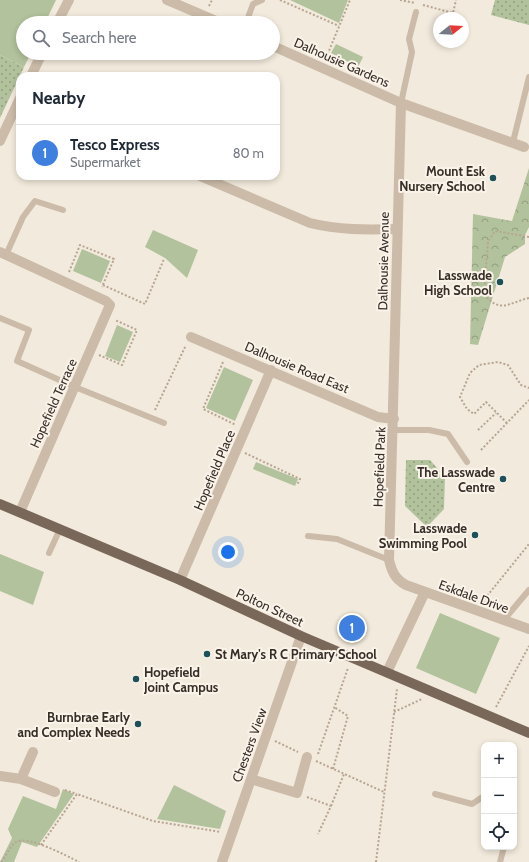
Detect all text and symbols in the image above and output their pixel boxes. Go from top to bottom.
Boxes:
north arrow [433,12,469,48]
search box [16,16,280,60]
icon: search [30,27,52,49]
text: Search here [62,29,137,47]
street label: Dalhousie Gardens [292,34,393,90]
text: Nearby [32,88,85,108]
text: Tesco Express [70,136,160,154]
text: 1 [43,145,47,161]
text: 80 m [233,145,264,161]
text: Supermarket [70,154,141,170]
place label: Mount Esk Nursery School [399,163,486,194]
marker: Mount Esk Nursery School [488,173,498,183]
street label: Dalhousie Avenue [374,211,392,310]
place label: Lasswade High School [424,267,493,298]
marker: Lasswade High School [495,277,505,287]
street label: Dalhousie Road East [242,338,352,396]
street label: Hopefield Terrace [26,355,80,450]
street label: Hopefield Park [370,426,388,507]
street label: Hopefield Place [190,427,238,513]
place label: The Lasswade Centre [417,464,495,495]
marker: The Lasswade Centre [498,474,508,484]
place label: Lasswade Swimming Pool [379,520,468,551]
marker: Lasswade Swimming Pool [470,530,480,540]
your location [218,542,238,562]
street label: Eskdale Drive [437,576,511,616]
street label: Polton Street [234,584,307,630]
pin: 1 [339,613,365,643]
place label: St Mary's R C Primary School [215,646,377,662]
marker: St Mary's R C Primary School [202,649,212,659]
place label: Hopefield Joint Campus [143,664,219,695]
marker: Hopefield Joint Campus [131,674,141,684]
street label: Chesters View [228,705,270,784]
place label: Burnbrae Early and Complex Needs [17,709,130,740]
marker: Burnbrae Early and Complex Needs [133,719,143,729]
map controls [481,742,517,850]
button: + [481,742,517,778]
button: − [481,778,517,814]
button: locate [481,814,517,850]

